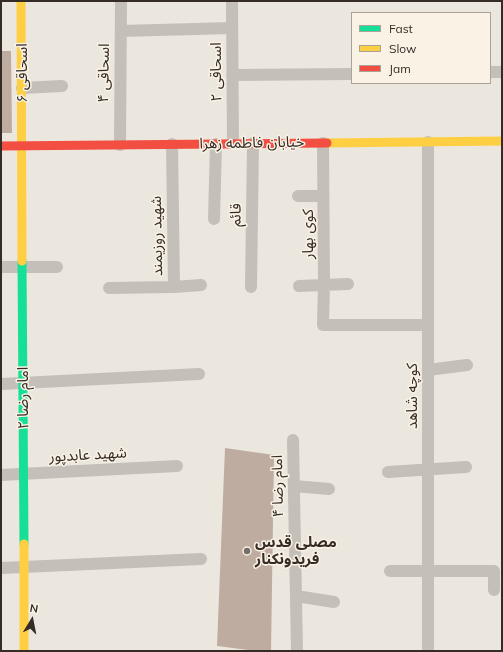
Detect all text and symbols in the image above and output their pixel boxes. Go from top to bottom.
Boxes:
legend [351,12,491,84]
text: Fast [389,21,413,36]
text: Slow [389,41,417,56]
street label: اسحاقی ۲ [207,42,225,102]
street label: اسحاقی ۶ [13,43,31,103]
street label: اسحاقی ۴ [94,43,114,103]
text: Jam [389,61,411,76]
street label: خیابان فاطمه زهرا [199,133,305,153]
street label: شهید روزیمند [147,196,167,276]
street label: قائم [227,203,245,227]
street label: کوی بهار [299,209,317,259]
street label: کوچه شاهد [403,363,421,429]
street label: امام رضا ۲ [14,367,32,429]
street label: شهید عابدپور [49,444,127,466]
street label: امام رضا ۴ [268,455,288,517]
place label: مصلی قدس فریدونکنار [255,533,337,568]
marker: مصلی قدس فریدونکنار [242,546,252,556]
north arrow [12,600,52,640]
text: N [29,601,39,616]

